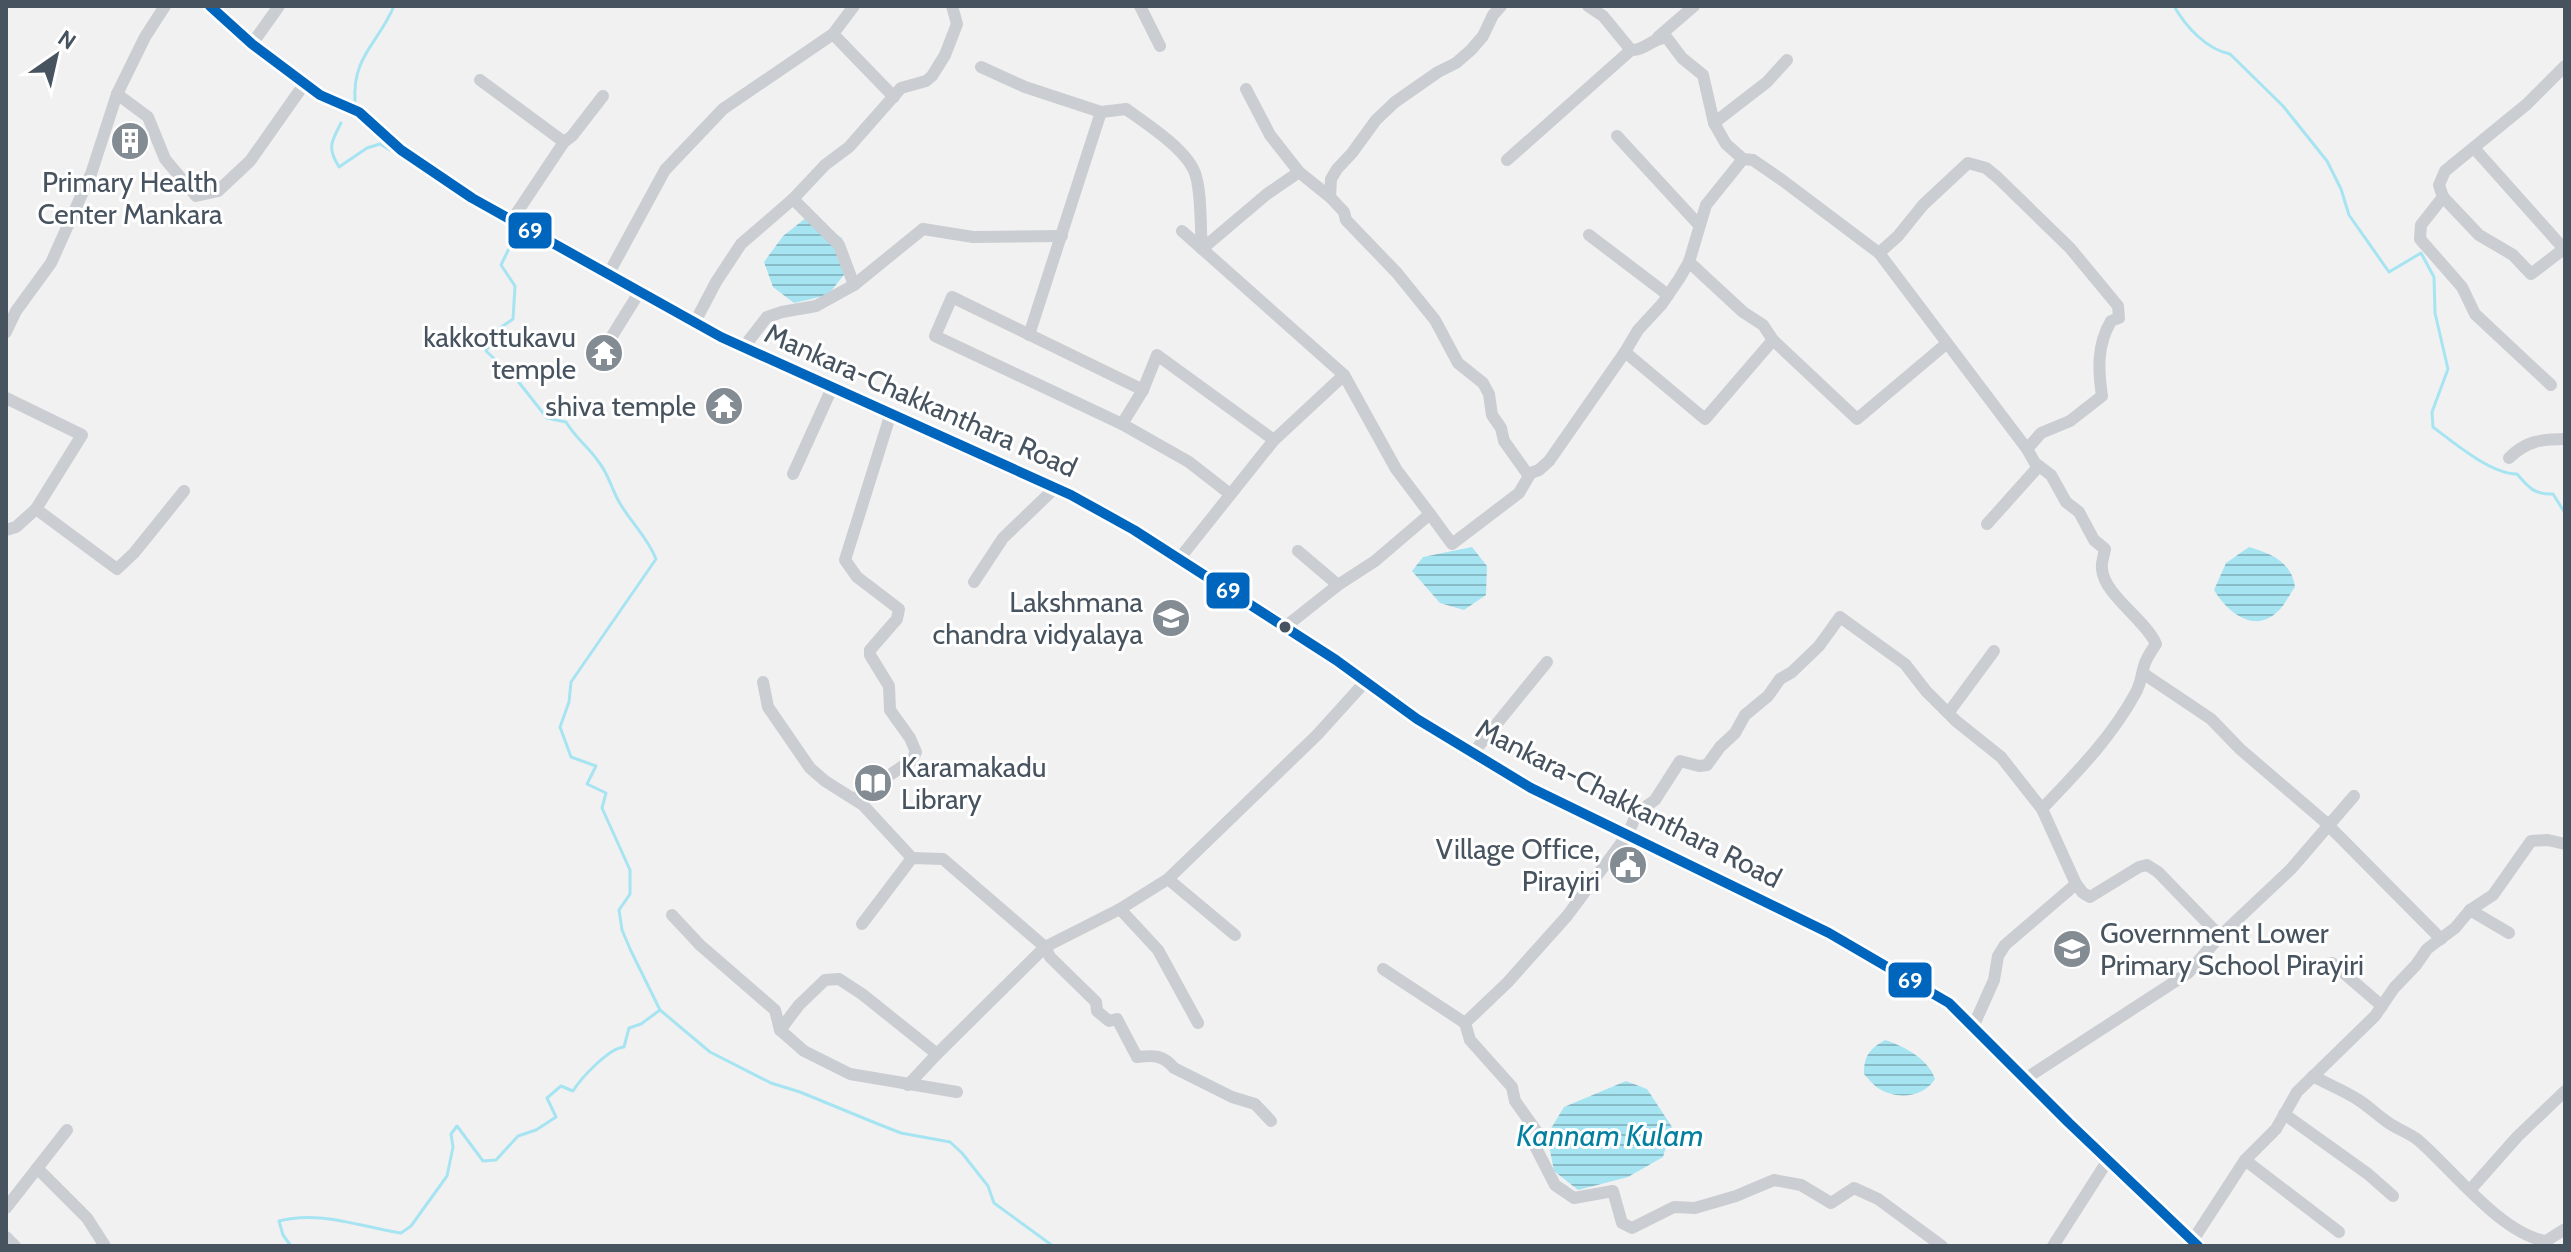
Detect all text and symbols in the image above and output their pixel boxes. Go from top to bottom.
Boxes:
north arrow [16,16,96,96]
text: N [53,24,81,55]
building icon: Primary Health Center Mankara [109,120,151,162]
place label: Primary Health Center Mankara [37,165,223,231]
line badge: 69 [507,211,553,250]
text: 69 [518,217,542,244]
street label: Mankara-Chakkanthara Road [760,316,1082,484]
place label: kakkottukavu temple [423,320,576,386]
temple icon: kakkottukavu temple [583,332,625,374]
temple icon: shiva temple [703,385,745,427]
place label: shiva temple [545,389,696,423]
line badge: 69 [1205,571,1251,610]
text: 69 [1216,577,1240,604]
place label: Lakshmana chandra vidyalaya [933,585,1144,651]
school or university icon: Lakshmana chandra vidyalaya [1150,597,1192,639]
unlabelled marker [1277,619,1293,635]
street label: Mankara-Chakkanthara Road [1471,711,1787,895]
place label: Karamakadu Library [901,750,1046,816]
library icon: Karamakadu Library [852,762,894,804]
place label: Village Office, Pirayiri [1436,832,1600,898]
public building icon: Village Office, Pirayiri [1607,844,1649,886]
place label: Government Lower Primary School Pirayiri [2100,916,2364,982]
school or university icon: Government Lower Primary School Pirayiri [2051,928,2093,970]
line badge: 69 [1887,961,1933,999]
text: 69 [1898,967,1922,994]
water label: Kannam Kulam [1516,1117,1704,1154]

